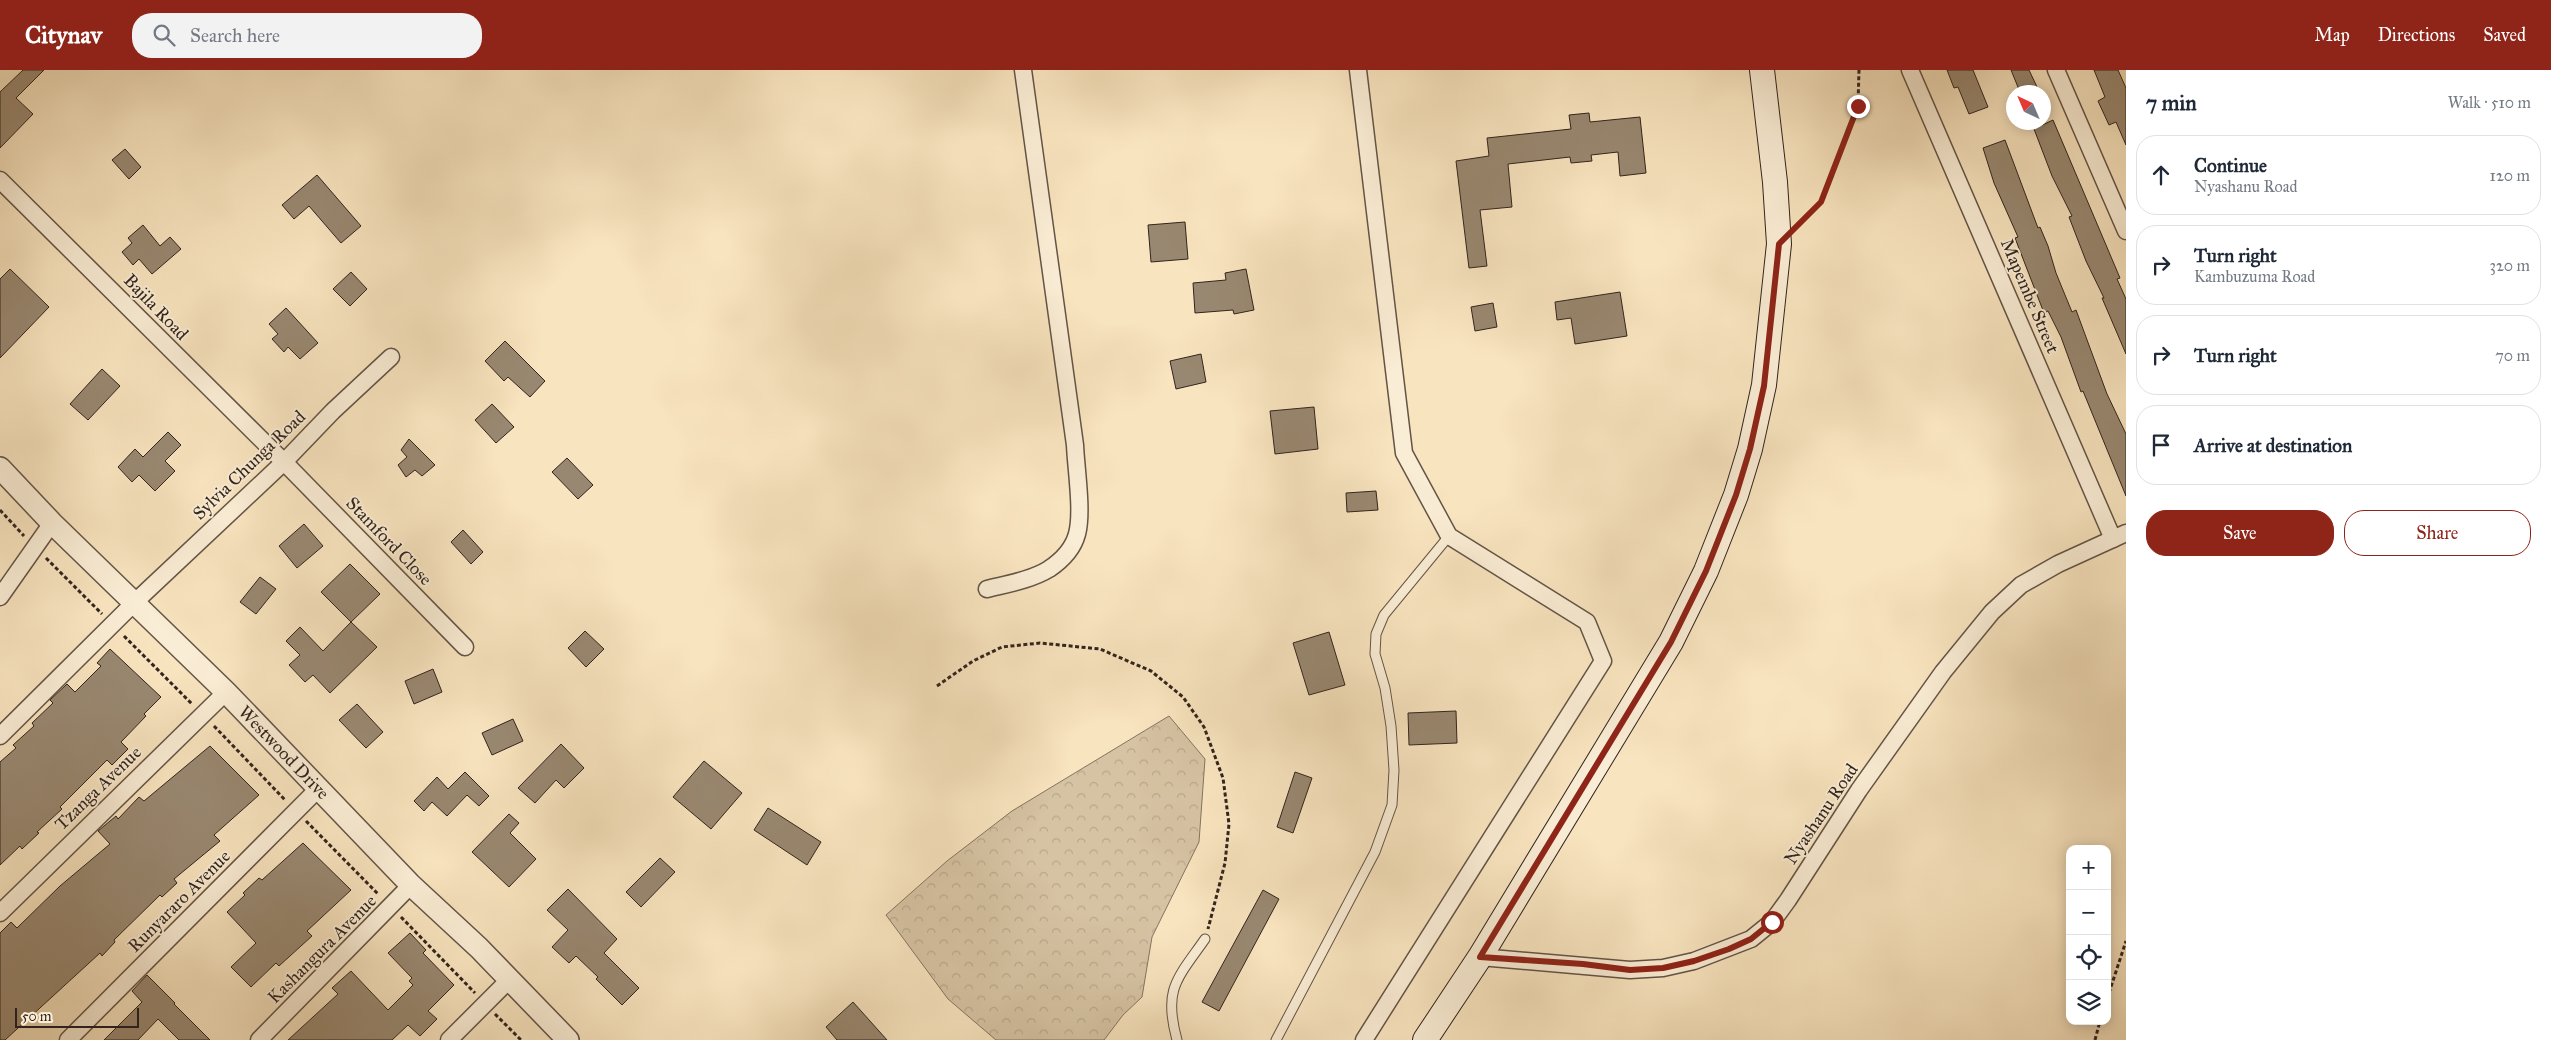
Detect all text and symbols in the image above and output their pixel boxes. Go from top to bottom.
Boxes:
search box [132,13,482,58]
text: Citynav [25,20,102,50]
icon: search [150,21,178,49]
text: Search here [190,24,280,47]
text: Map [2314,24,2350,46]
text: Directions [2378,24,2455,46]
text: Saved [2483,24,2526,46]
north arrow [2006,85,2051,130]
text: 7 min [2146,90,2197,116]
text: Walk · 510 m [2448,93,2531,112]
route end [1847,95,1870,118]
text: Continue [2194,154,2267,177]
icon: ahead [2147,161,2175,189]
text: 120 m [2490,166,2530,185]
text: Nyashanu Road [2194,177,2298,196]
street label: Mapembe Street [1996,235,2064,357]
text: Turn right [2194,244,2277,267]
icon: right [2147,251,2175,279]
text: 320 m [2490,256,2530,275]
text: Kambuzuma Road [2194,267,2315,286]
street label: Bajila Road [119,269,193,345]
icon: right [2147,341,2175,369]
text: Turn right [2194,344,2277,367]
text: 70 m [2495,346,2530,365]
street label: Sylvia Chunga Road [188,406,311,525]
icon: arrive [2147,431,2175,459]
text: Arrive at destination [2194,434,2352,457]
street label: Stamford Close [341,492,437,590]
button: Save [2146,510,2334,556]
button: Share [2344,510,2531,556]
street label: Westwood Drive [234,701,334,804]
street label: Tzanga Avenue [50,741,147,835]
street label: Nyashanu Road [1779,760,1863,868]
street label: Runyararo Avenue [123,845,235,957]
map controls [2066,845,2111,1025]
button: + [2066,845,2111,890]
street label: Kashangura Avenue [263,890,382,1009]
button: − [2066,890,2111,935]
route start [1761,911,1784,934]
button: locate [2066,935,2111,980]
button: layers [2066,980,2111,1025]
scale bar [15,1005,139,1028]
text: 50 m [22,1008,51,1025]

